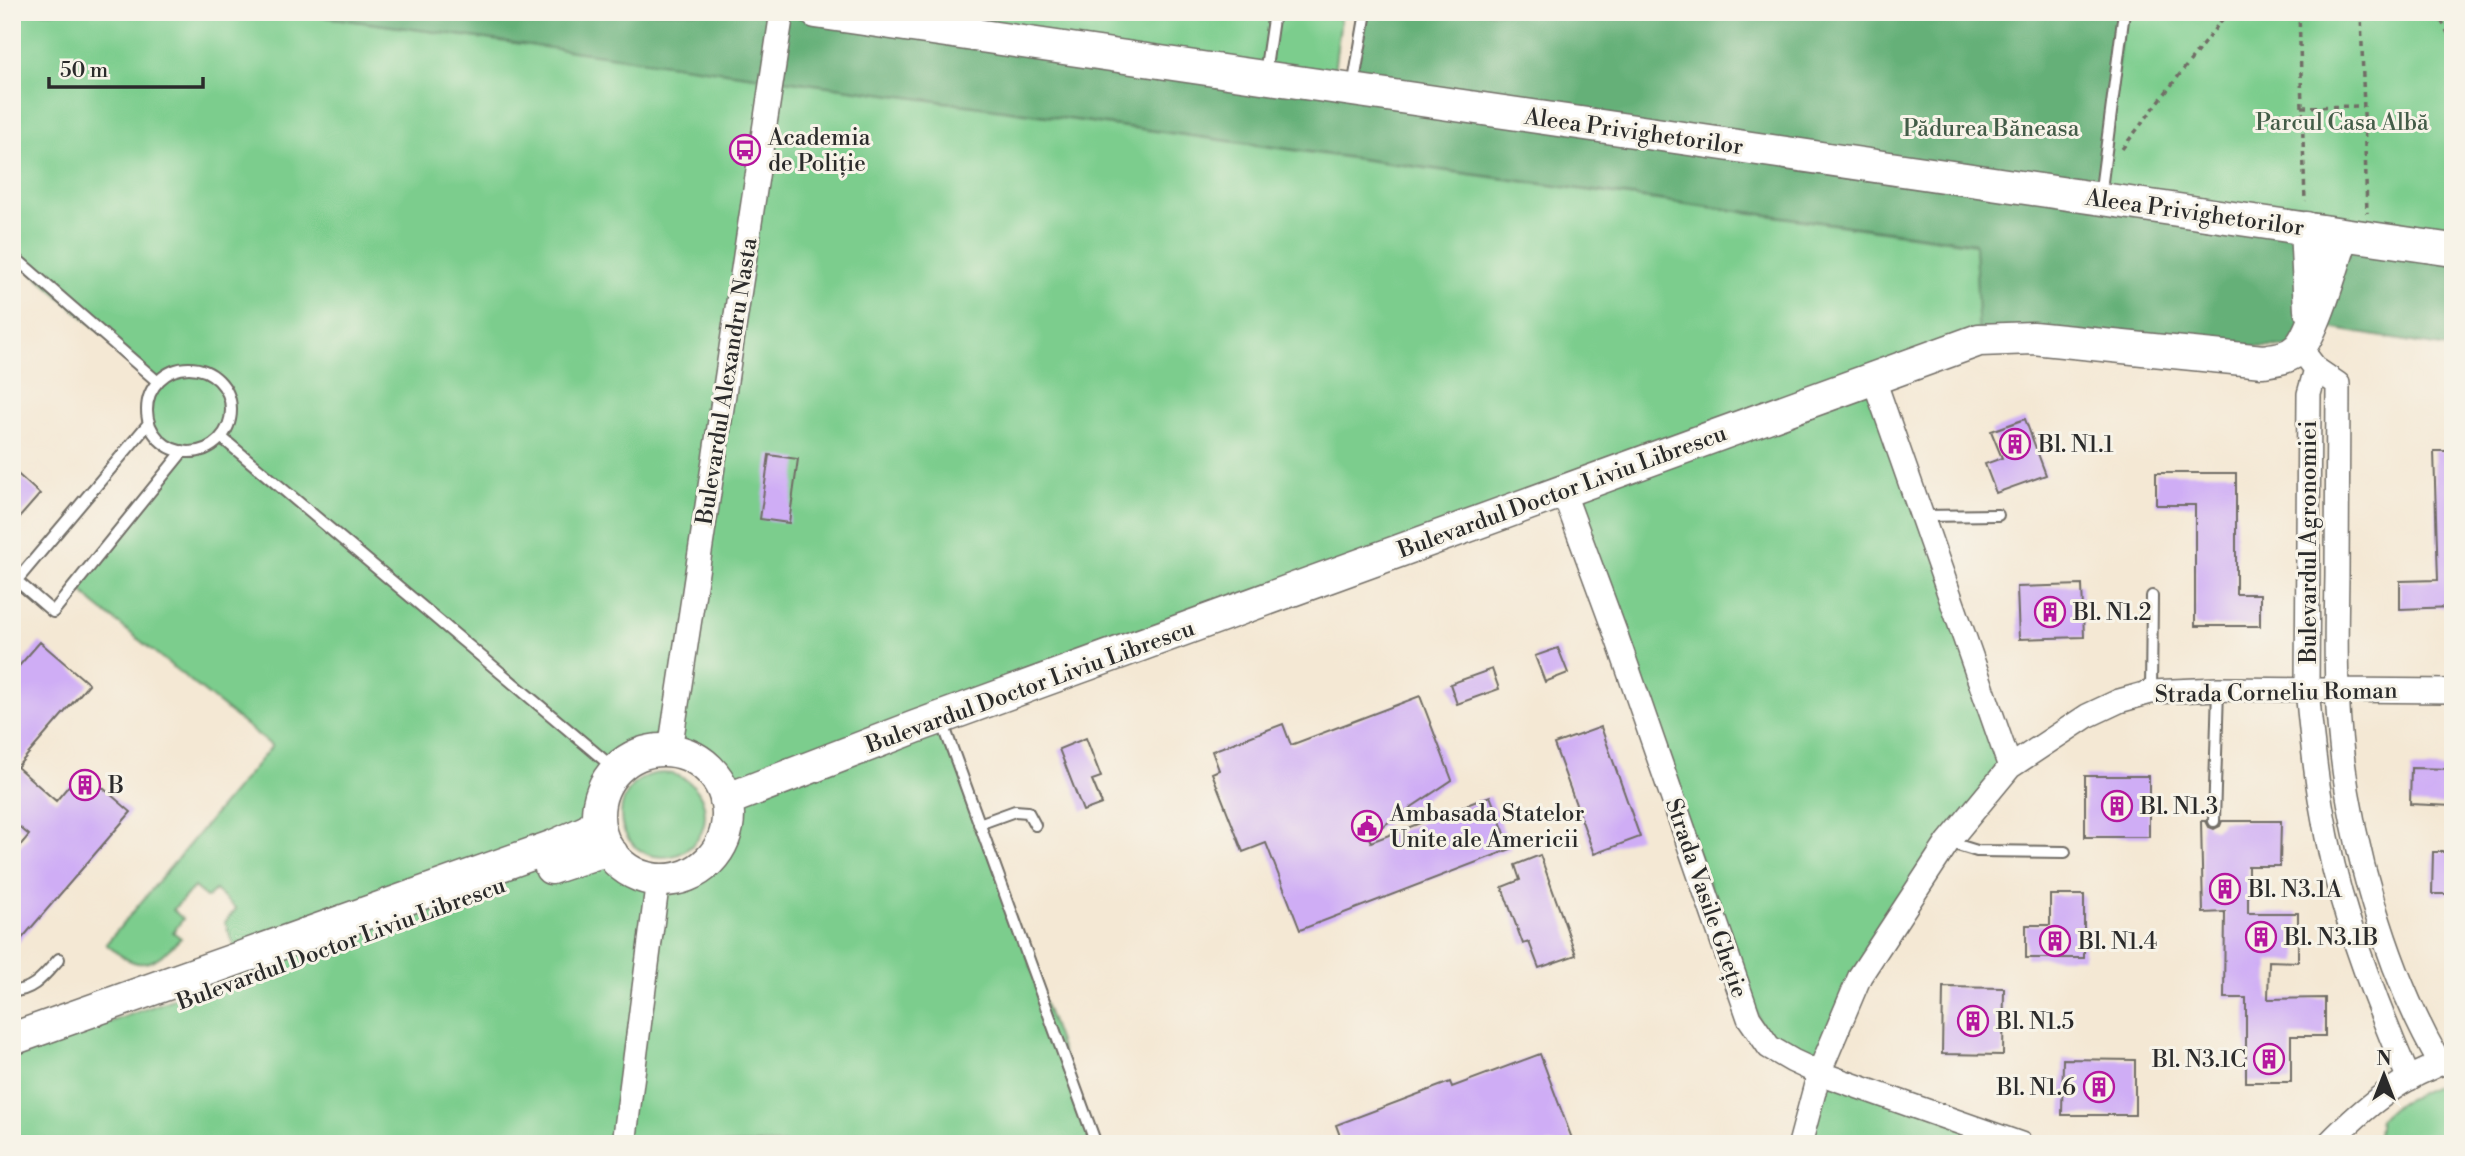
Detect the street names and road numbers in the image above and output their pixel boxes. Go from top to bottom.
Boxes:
street label: Aleea Privighetorilor [1522,103,1745,161]
street label: Aleea Privighetorilor [2083,184,2306,242]
street label: Bulevardul Alexandru Nasta [690,235,764,528]
street label: Bulevardul Doctor Liviu Librescu [1393,419,1731,565]
street label: Bulevardul Agronomiei [2295,420,2323,665]
street label: Bulevardul Doctor Liviu Librescu [861,614,1199,760]
street label: Strada Corneliu Roman [2154,677,2398,709]
street label: Strada Vasile Gheție [1659,795,1753,1002]
street label: Bulevardul Doctor Liviu Librescu [172,871,510,1017]

